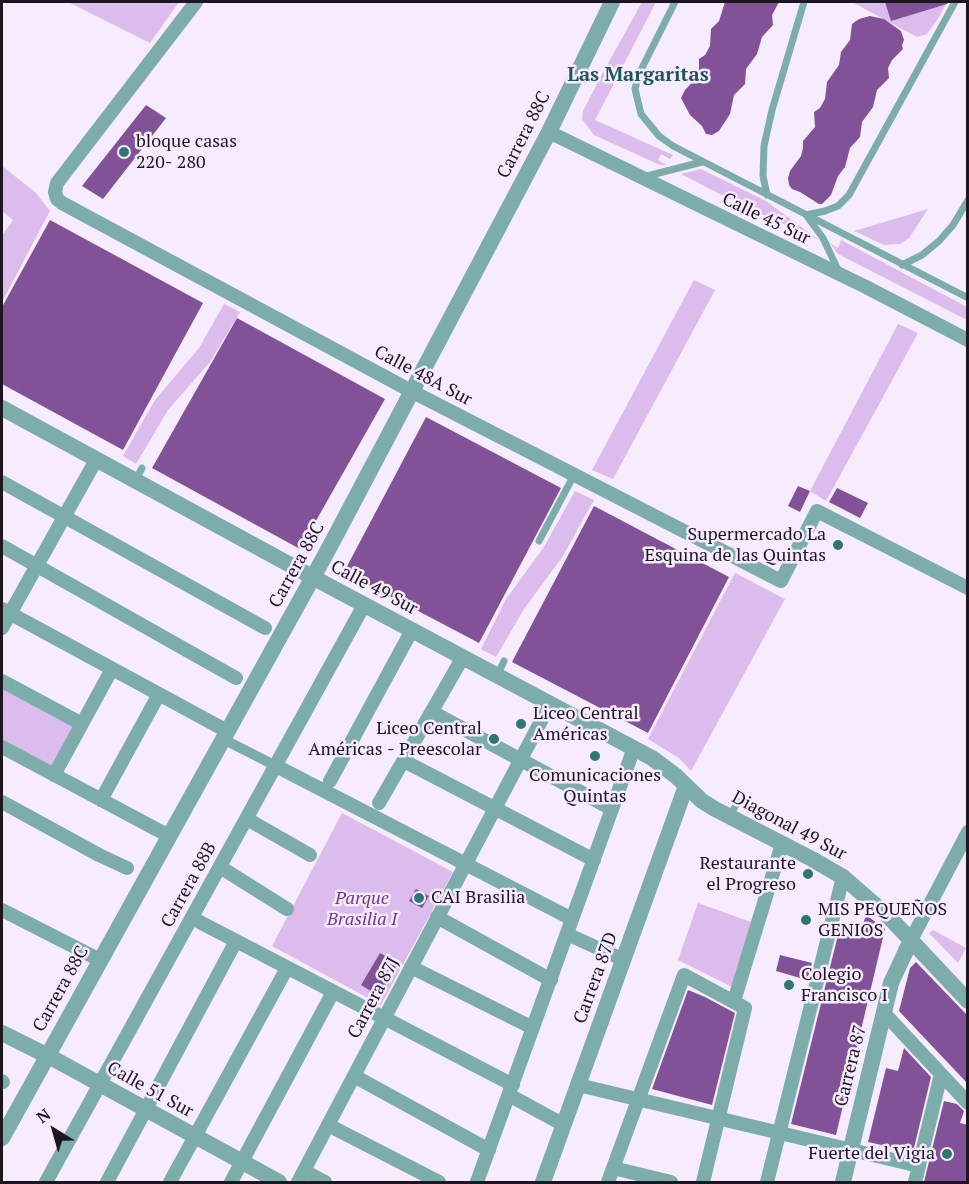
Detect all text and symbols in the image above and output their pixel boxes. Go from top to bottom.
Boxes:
district label: Las Margaritas [567,63,709,87]
street label: Carrera 88C [493,88,555,182]
place label: bloque casas 220- 280 [136,131,237,174]
marker: bloque casas 220- 280 [117,145,131,159]
street label: Calle 45 Sur [718,188,814,250]
street label: Calle 48A Sur [370,341,476,411]
street label: Carrera 88C [265,518,329,612]
place label: Supermercado La Esquina de las Quintas [645,524,826,566]
marker: Supermercado La Esquina de las Quintas [831,538,845,552]
street label: Calle 49 Sur [327,556,421,620]
place label: Liceo Central Américas [533,703,639,746]
marker: Liceo Central Américas [514,717,528,731]
place label: Liceo Central Américas - Preescolar [308,718,482,760]
marker: Liceo Central Américas - Preescolar [487,732,501,746]
marker: Comunicaciones Quintas [588,749,602,763]
place label: Comunicaciones Quintas [529,765,661,808]
street label: Diagonal 49 Sur [728,787,850,865]
street label: Carrera 88B [157,839,221,931]
place label: Restaurante el Progreso [700,853,796,896]
marker: Restaurante el Progreso [801,867,815,881]
place label: CAI Brasilia [431,887,525,909]
park label: Parque Brasilia I [327,888,397,930]
marker: CAI Brasilia [412,891,426,905]
place label: MIS PEQUEÑOS GENIOS [818,899,947,942]
marker: MIS PEQUEÑOS GENIOS [799,913,813,927]
street label: Carrera 87D [569,929,623,1027]
street label: Carrera 88C [29,942,93,1036]
street label: Carrera 87J [344,954,404,1042]
place label: Colegio Francisco I [801,964,888,1006]
marker: Colegio Francisco I [782,978,796,992]
street label: Carrera 87 [830,1023,872,1109]
street label: Calle 51 Sur [103,1057,197,1123]
north arrow [24,1100,84,1160]
text: N [32,1103,55,1128]
place label: Fuerte del Vigia [808,1143,935,1165]
marker: Fuerte del Vigia [940,1147,954,1161]

